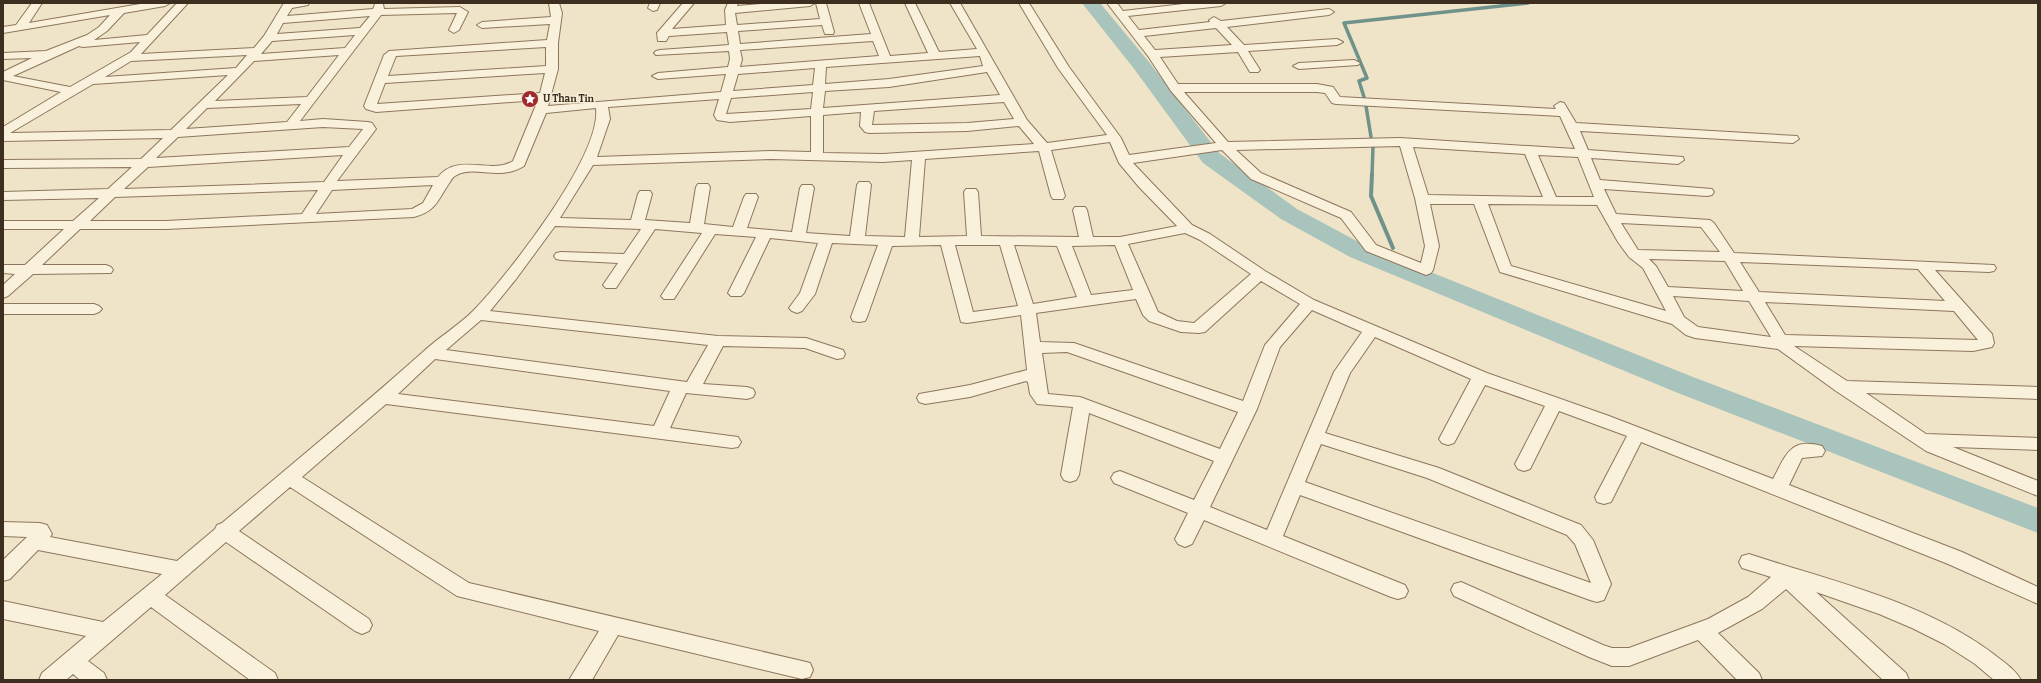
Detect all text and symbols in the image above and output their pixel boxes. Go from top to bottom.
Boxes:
place icon: U Than Tin [520,89,540,109]
place label: U Than Tin [543,93,595,105]

